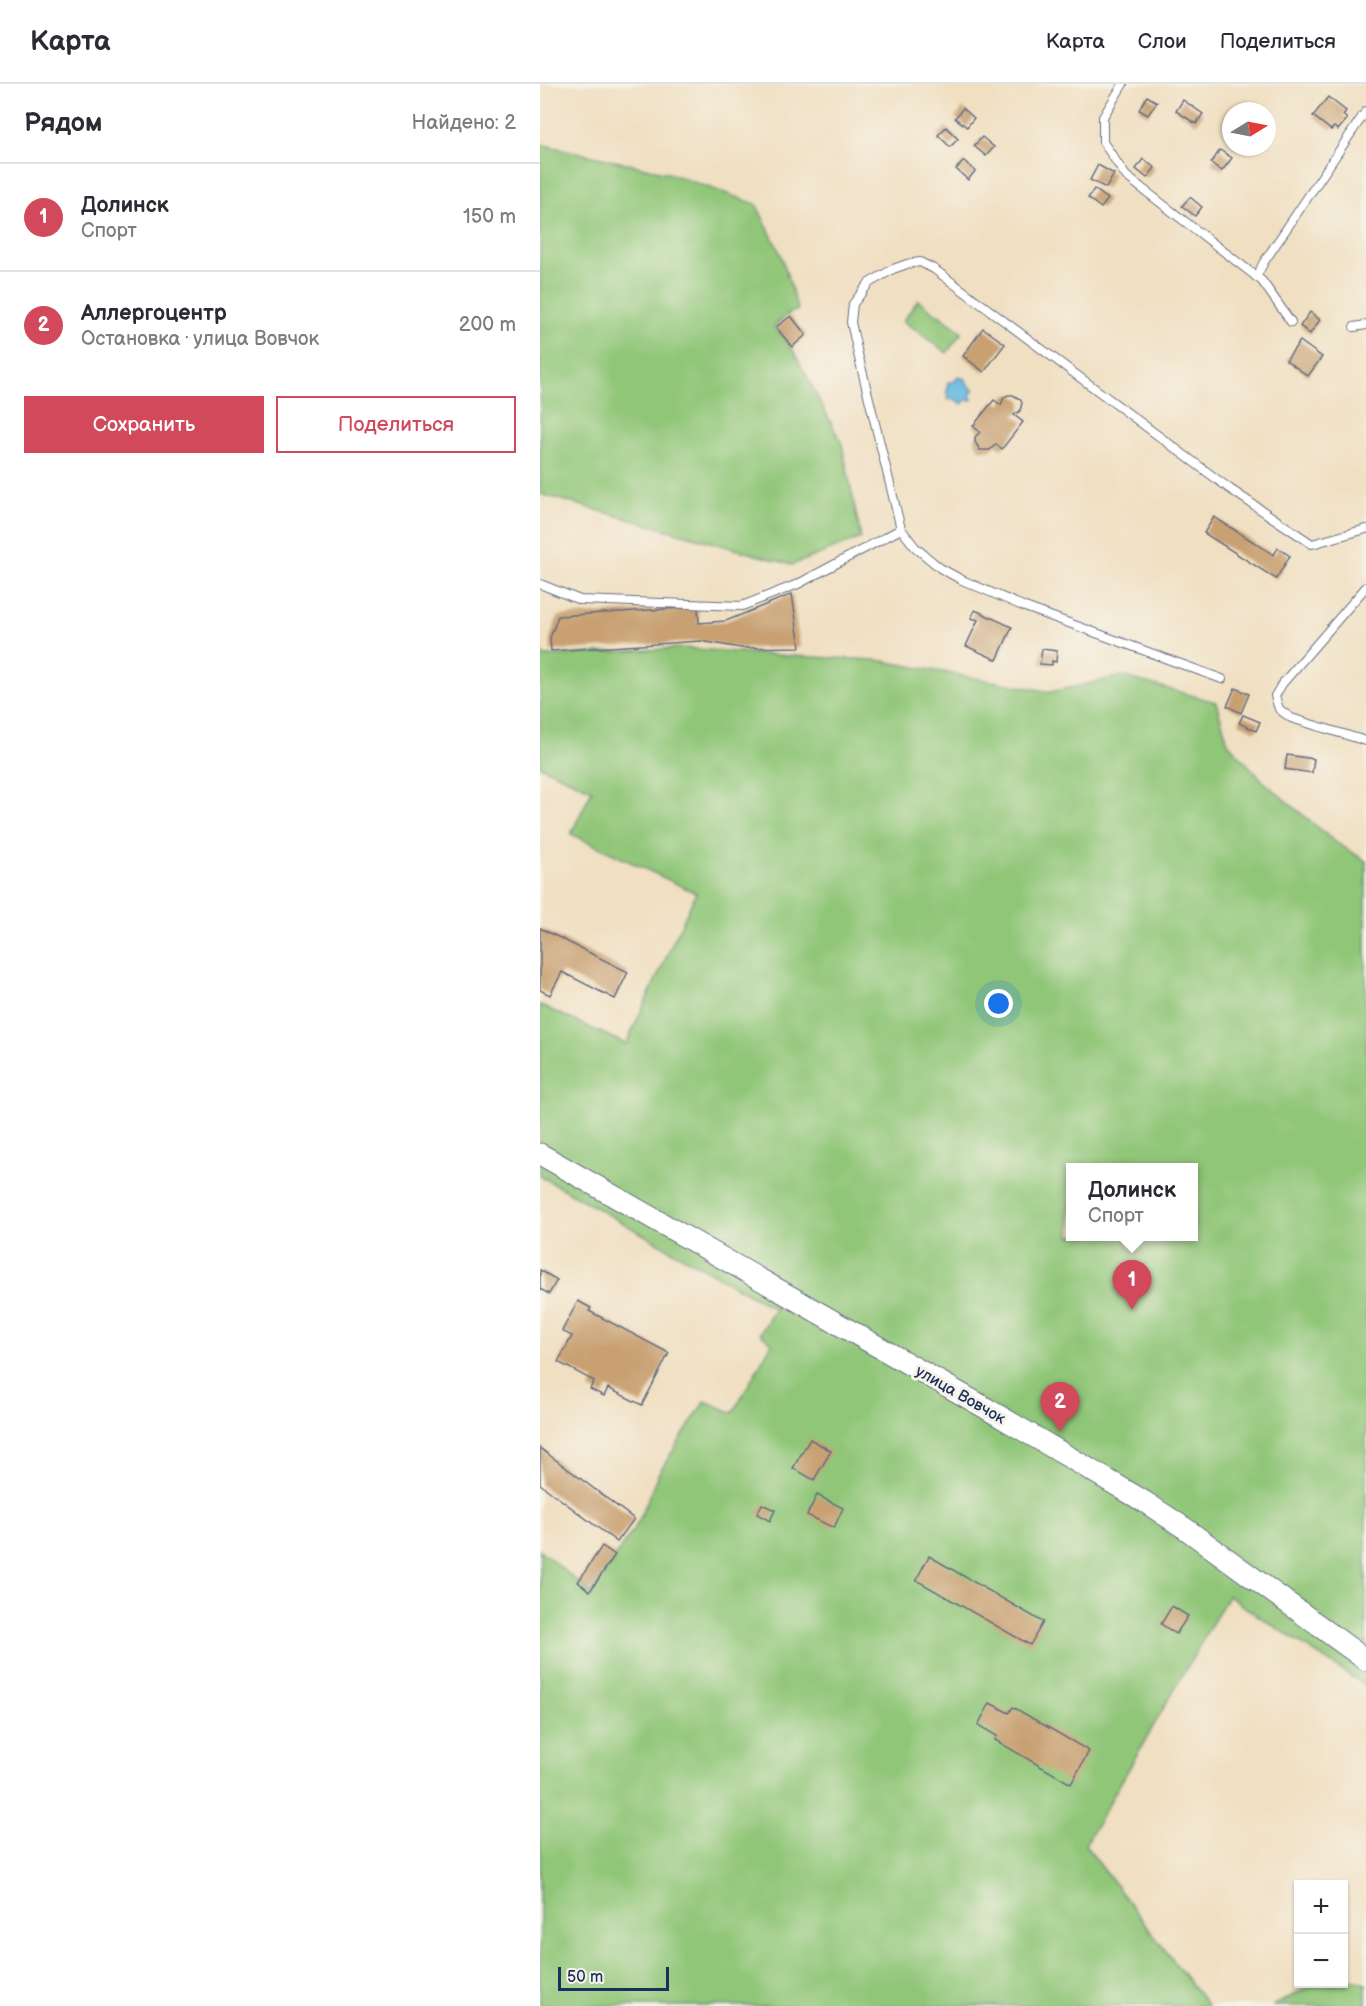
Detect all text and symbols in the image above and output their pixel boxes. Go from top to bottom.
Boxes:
text: Карта [30,25,110,58]
text: Карта [1046,29,1105,54]
text: Слои [1138,29,1187,54]
text: Поделиться [1220,29,1336,54]
north arrow [1222,102,1276,156]
text: Рядом [24,108,102,139]
text: Найдено: 2 [412,111,516,135]
text: Долинск [81,192,169,219]
text: 1 [39,205,48,229]
text: 150 m [463,205,516,229]
text: Спорт [81,219,137,243]
text: Аллергоцентр [81,300,227,327]
text: 2 [38,313,49,337]
text: 200 m [459,313,516,337]
text: Остановка · улица Вовчок [81,327,319,351]
button: Сохранить [24,396,264,453]
button: Поделиться [276,396,516,453]
your location [984,989,1013,1018]
popup [1066,1163,1198,1241]
text: Долинск [1088,1177,1176,1204]
text: Спорт [1088,1204,1144,1228]
pin: 1 [1112,1260,1152,1310]
street label: улица Вовчок [912,1362,1009,1429]
pin: 2 [1040,1382,1080,1432]
map controls [1294,1880,1348,1988]
button: + [1294,1880,1348,1934]
button: − [1294,1934,1348,1988]
scale bar [558,1964,669,1992]
text: 50 m [567,1968,603,1987]

